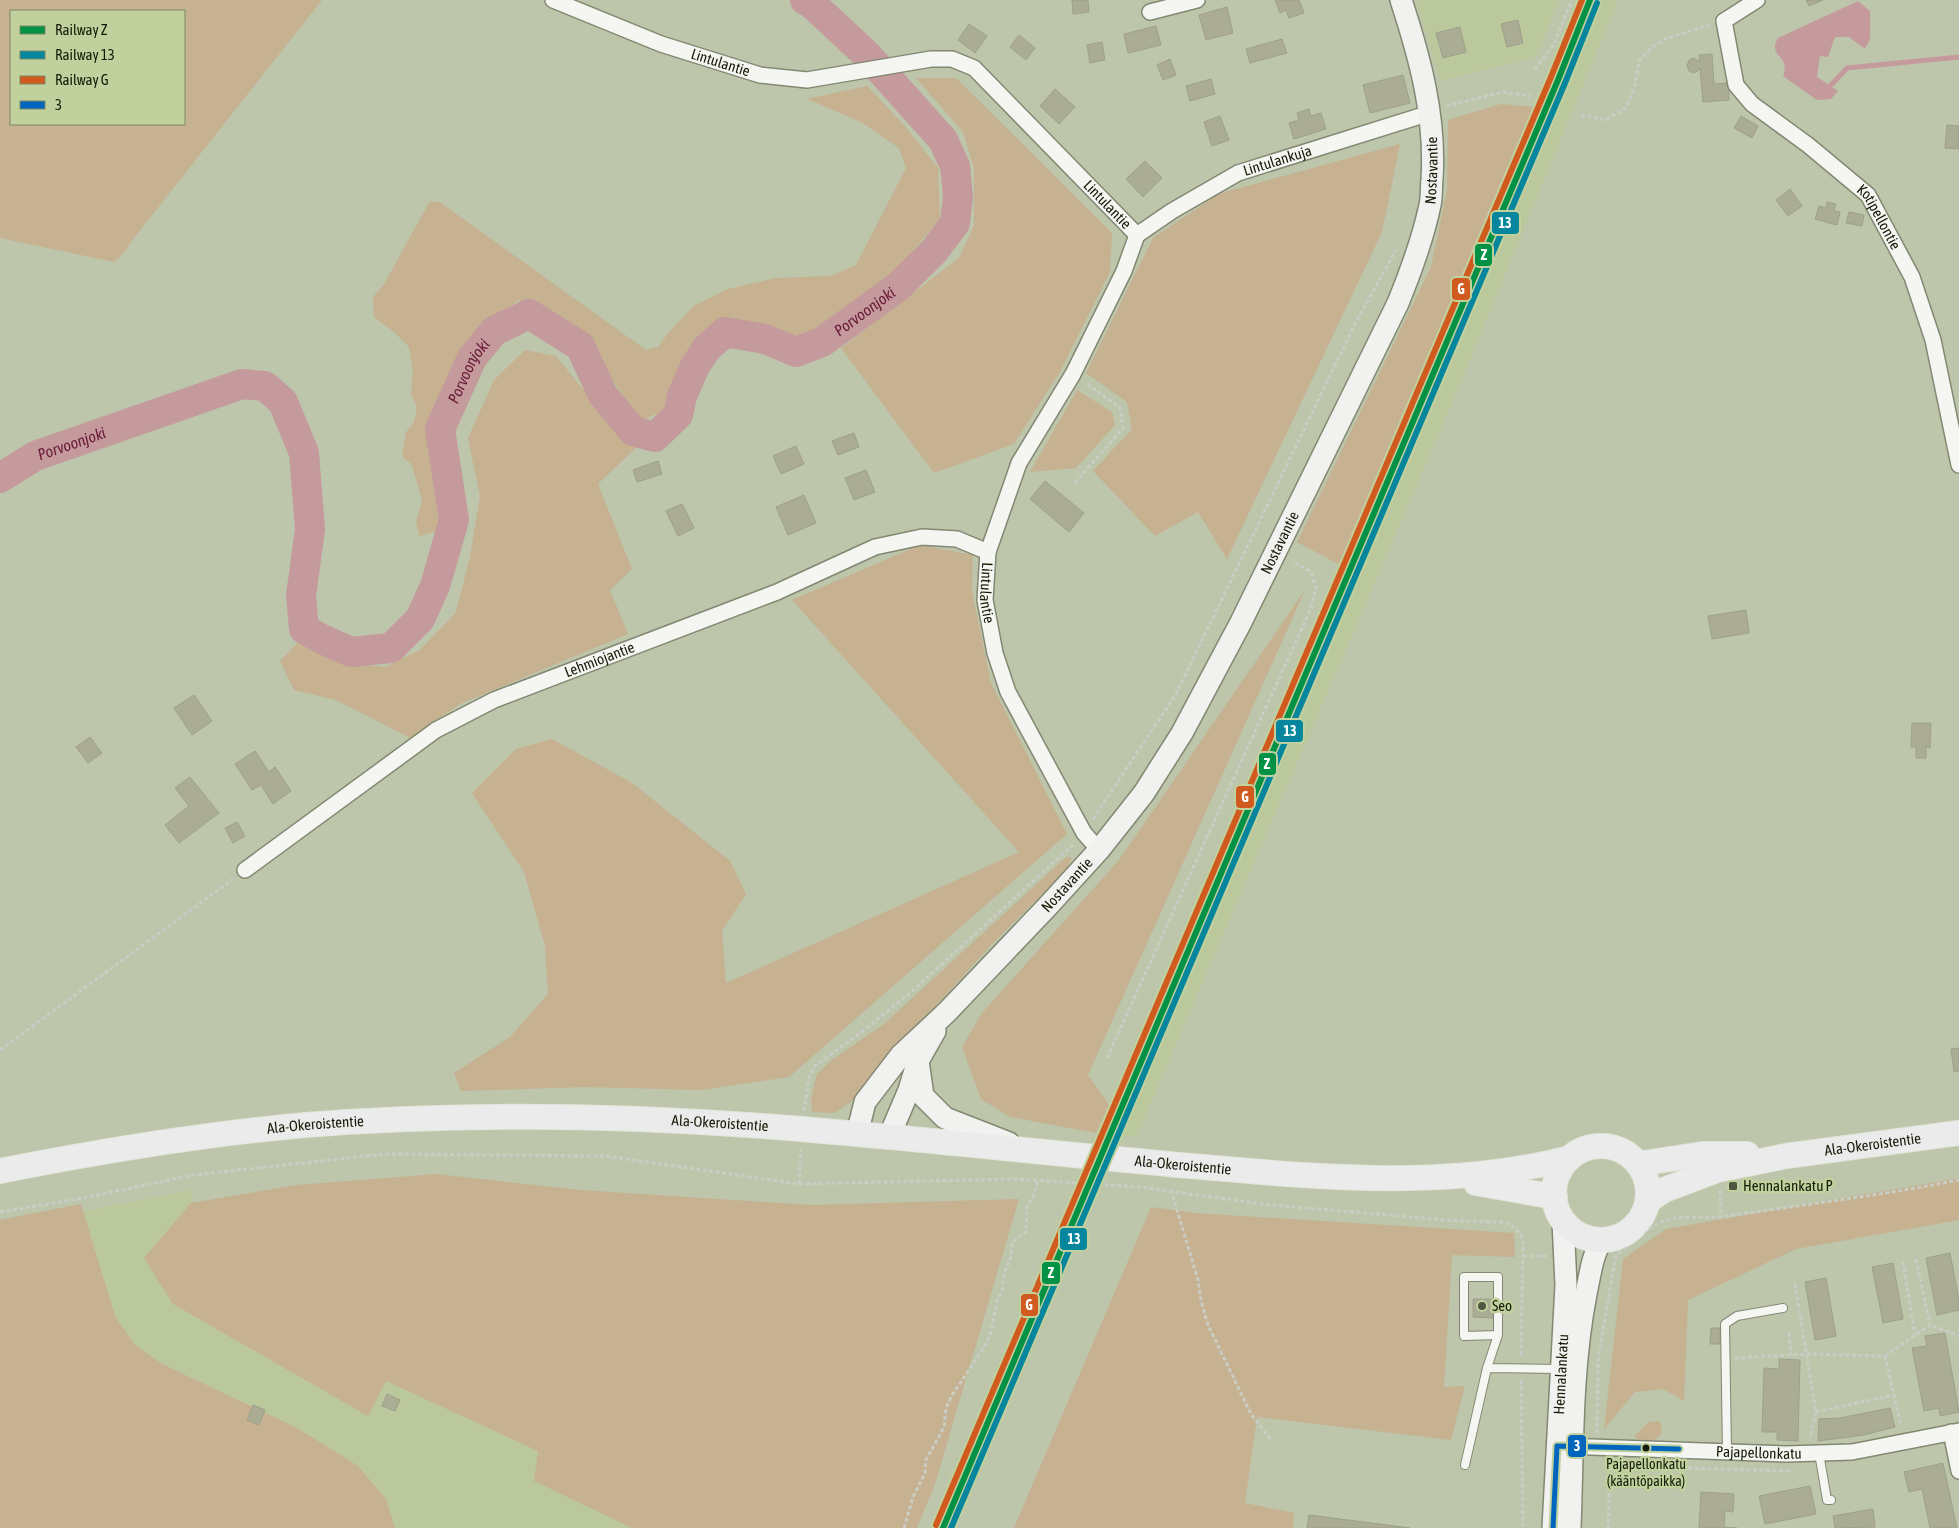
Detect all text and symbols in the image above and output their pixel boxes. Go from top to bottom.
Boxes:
legend [10,10,185,125]
text: Railway Z [55,21,108,38]
street label: Lintulantie [689,45,752,79]
text: Railway 13 [55,46,115,63]
text: Railway G [55,71,109,88]
text: 3 [55,96,62,113]
street label: Nostavantie [1421,136,1441,205]
street label: Lintulankuja [1241,142,1314,179]
street label: Lintulantie [1080,176,1135,232]
street label: Kotipellontie [1854,180,1905,252]
line badge: 13 [1491,211,1520,235]
text: 13 [1498,215,1512,231]
line badge: Z [1474,243,1493,267]
text: Z [1481,247,1488,263]
line badge: G [1451,277,1471,301]
text: G [1457,281,1465,297]
water label: Porvoonjoki [830,283,898,339]
water label: Porvoonjoki [444,335,493,406]
water label: Porvoonjoki [35,423,108,463]
street label: Nostavantie [1257,508,1302,577]
street label: Lintulantie [977,562,998,625]
street label: Lehmiojantie [562,638,637,680]
line badge: 13 [1275,719,1304,743]
text: 13 [1283,723,1297,739]
line badge: Z [1258,752,1277,776]
text: Z [1264,756,1271,772]
line badge: G [1235,785,1255,809]
text: G [1241,789,1249,805]
street label: Nostavantie [1038,854,1096,915]
street label: Ala-Okeroistentie [671,1111,769,1134]
street label: Ala-Okeroistentie [266,1112,364,1137]
street label: Ala-Okeroistentie [1823,1129,1922,1159]
street label: Ala-Okeroistentie [1134,1152,1232,1178]
place label: Hennalankatu P [1743,1177,1833,1194]
marker: Hennalankatu P [1727,1180,1739,1192]
line badge: 13 [1059,1227,1088,1251]
text: 13 [1067,1231,1081,1247]
line badge: Z [1041,1261,1061,1285]
text: Z [1048,1265,1055,1281]
line badge: G [1020,1293,1039,1317]
text: G [1025,1297,1033,1313]
place label: Seo [1492,1297,1512,1314]
marker: Seo [1476,1300,1488,1312]
street label: Hennalankatu [1550,1334,1571,1415]
line badge: 3 [1567,1434,1587,1458]
text: 3 [1574,1438,1580,1454]
street label: Pajapellonkatu [1716,1442,1802,1462]
marker: Pajapellonkatu (kääntöpaikka) [1641,1443,1651,1453]
place label: Pajapellonkatu (kääntöpaikka) [1606,1456,1686,1489]

